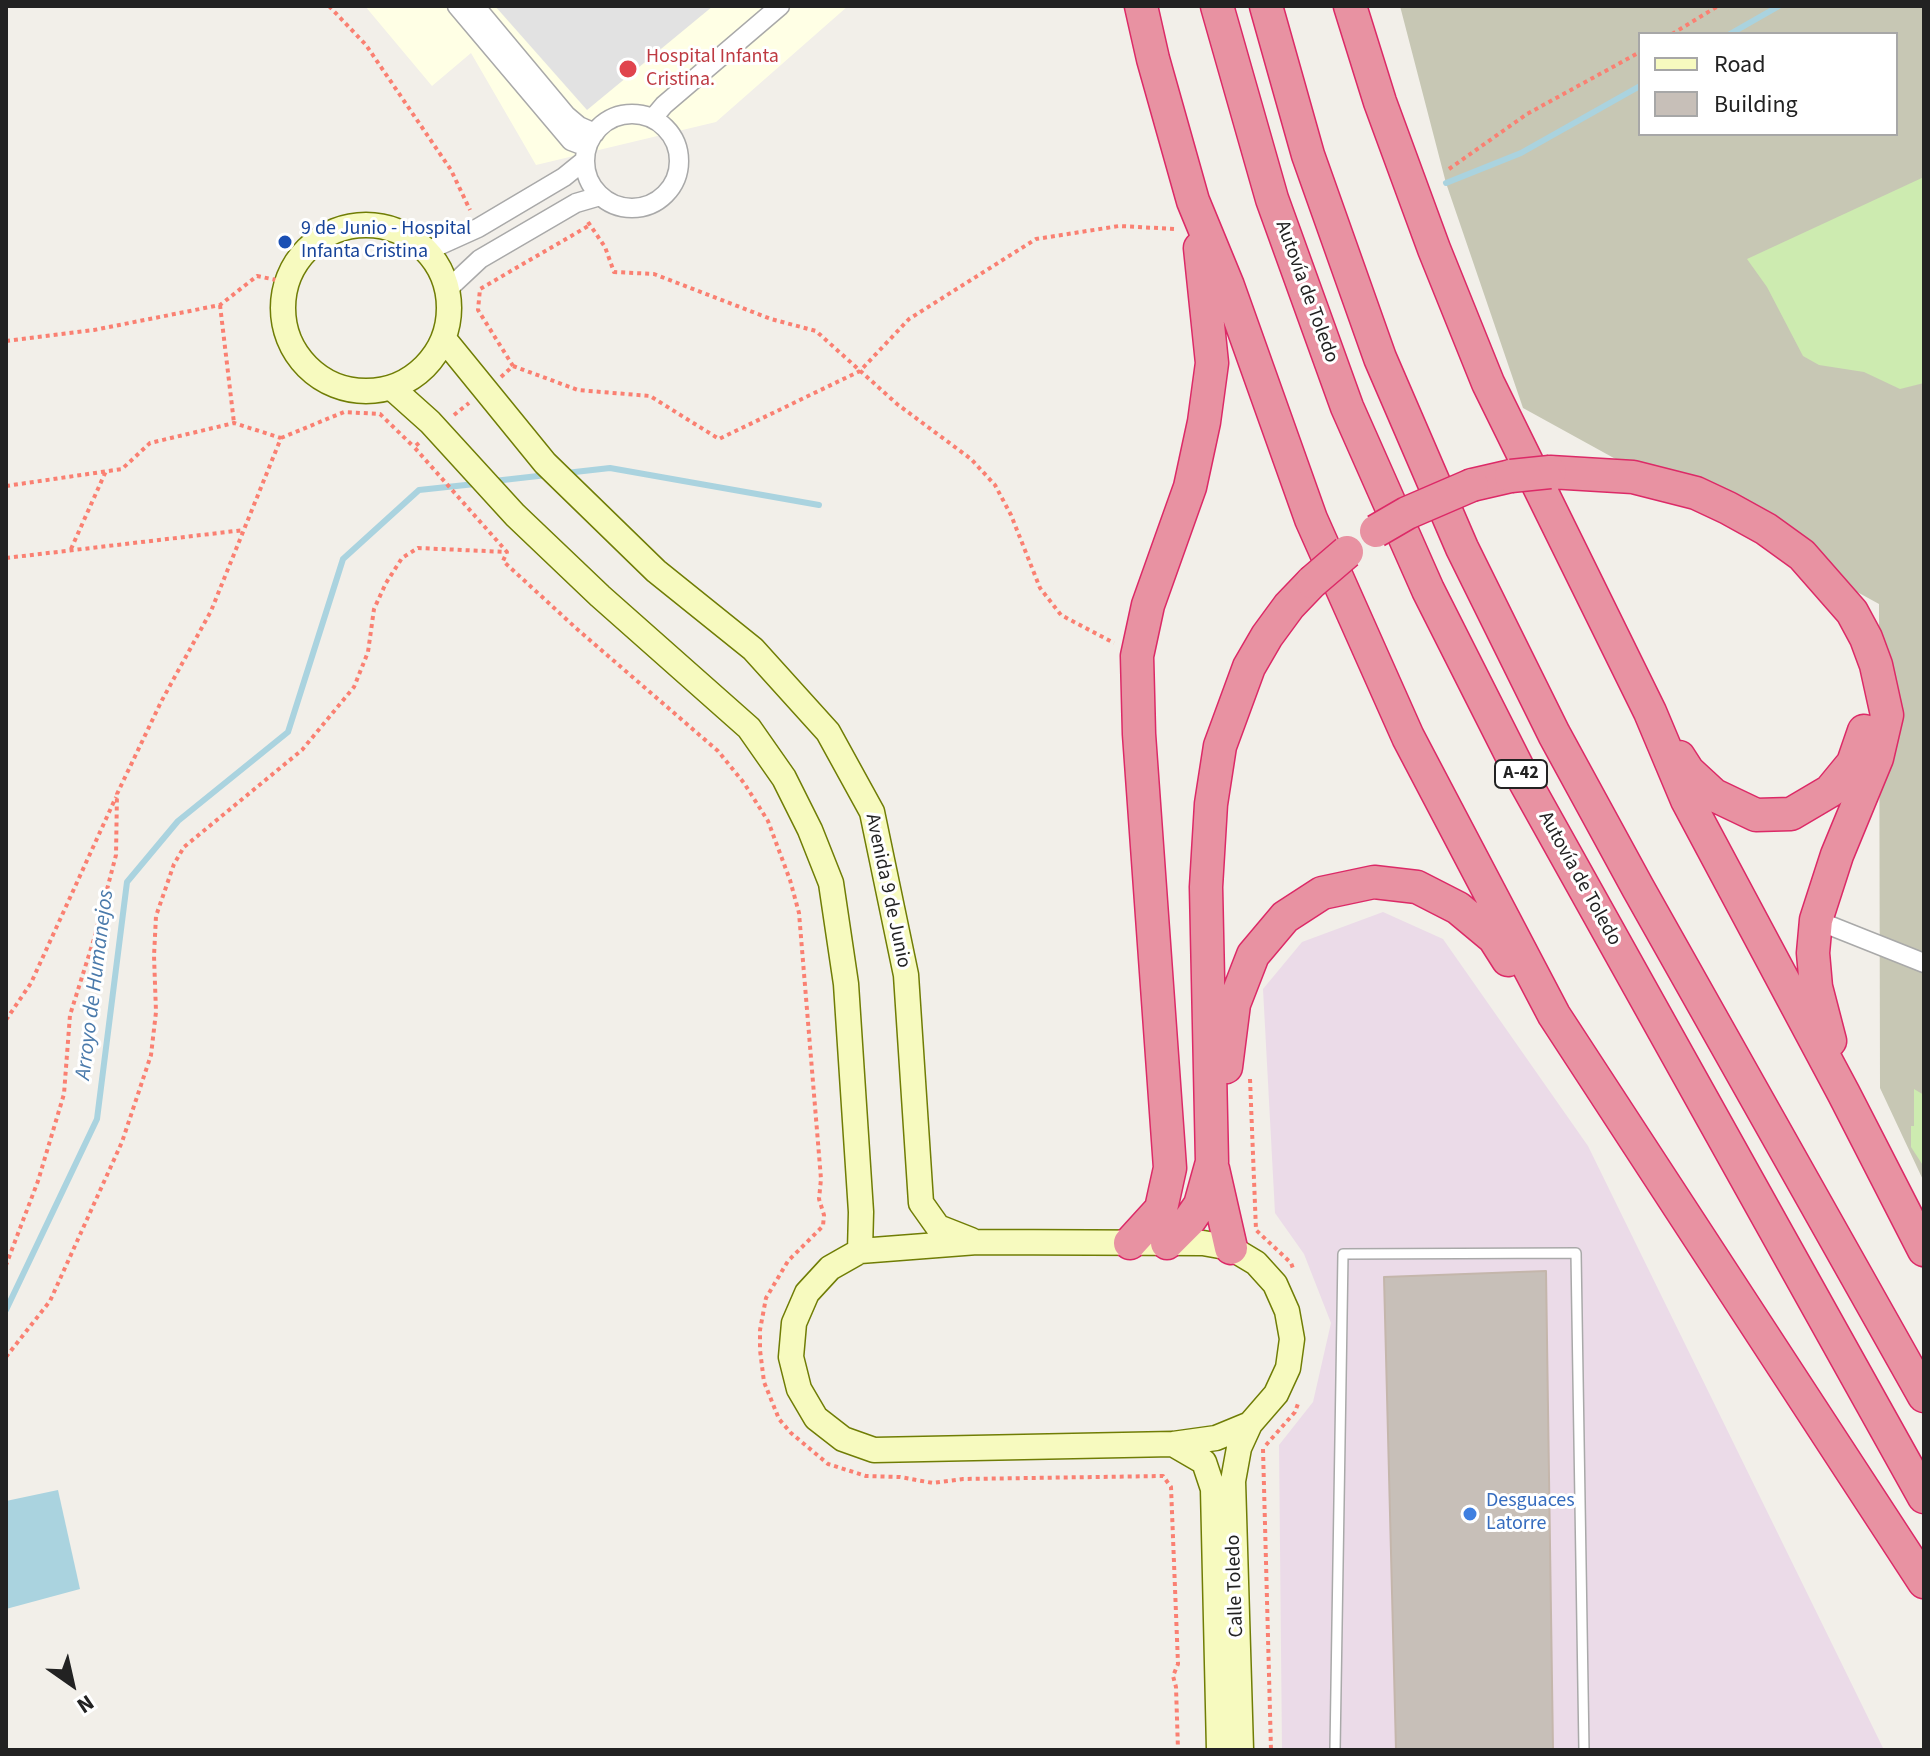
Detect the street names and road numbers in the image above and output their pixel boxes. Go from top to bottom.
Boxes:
street label: Autovía de Toledo [1269,218,1343,366]
road number: A-42 [1495,760,1547,788]
street label: Autovía de Toledo [1532,808,1626,950]
street label: Avenida 9 de Junio [859,812,915,970]
street label: Calle Toledo [1222,1534,1250,1638]

